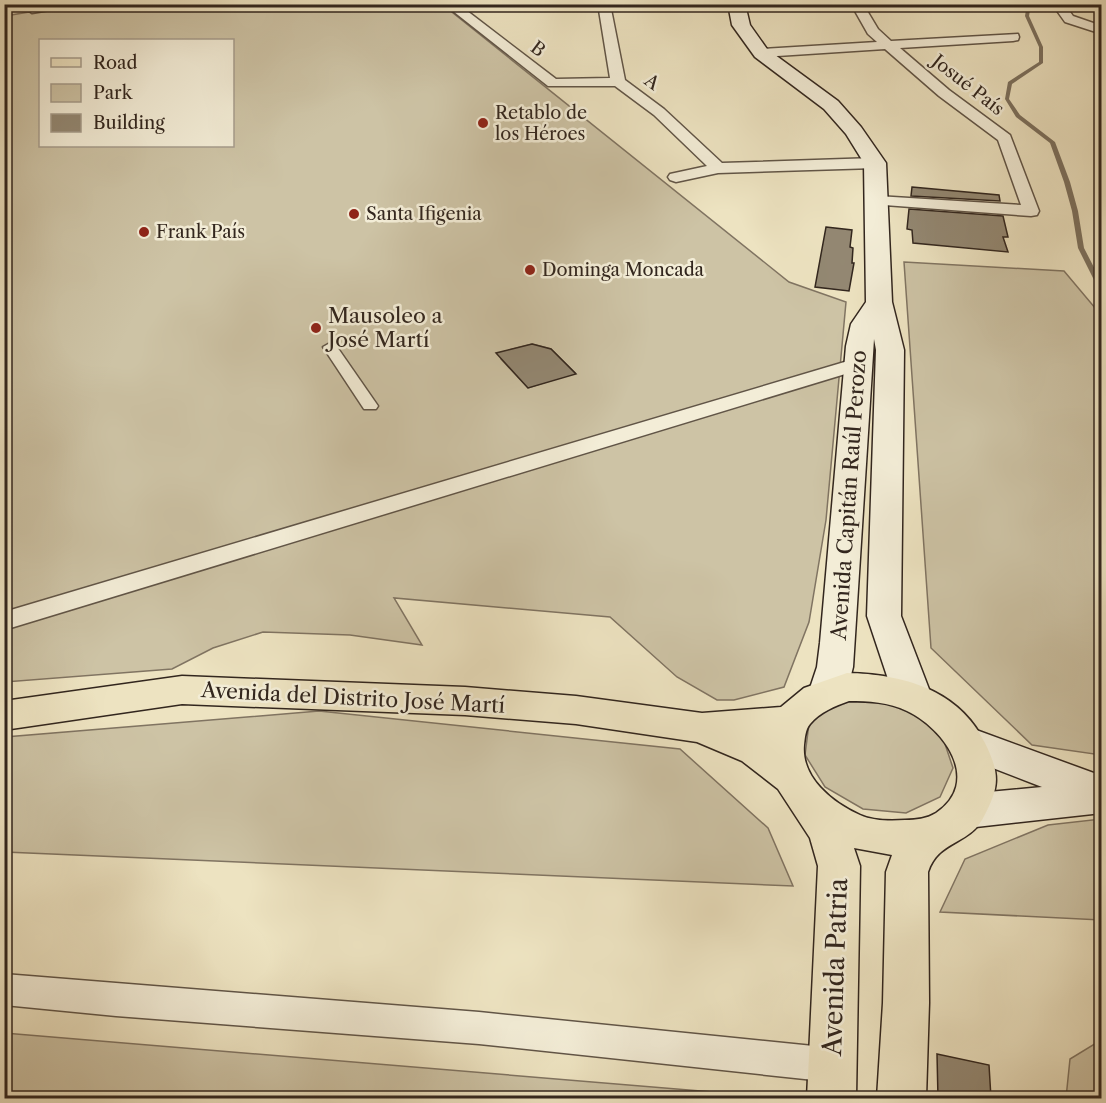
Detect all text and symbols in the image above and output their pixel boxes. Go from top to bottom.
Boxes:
street label: B [526,36,550,62]
legend [39,39,234,147]
street label: Josué País [925,48,1008,120]
text: Road [93,52,138,74]
street label: A [639,69,664,95]
text: Park [93,82,134,104]
place label: Retablo de los Héroes [495,102,587,145]
text: Building [93,112,165,134]
marker: Retablo de los Héroes [476,116,490,130]
place label: Santa Ifigenia [366,203,482,225]
marker: Santa Ifigenia [347,207,361,221]
place label: Frank País [156,221,245,243]
marker: Frank País [137,225,151,239]
place label: Dominga Moncada [542,259,705,281]
marker: Dominga Moncada [523,263,537,277]
place label: Mausoleo a José Martí [325,303,444,352]
marker: Mausoleo a José Martí [309,321,323,335]
street label: Avenida Capitán Raúl Perozo [826,349,871,642]
street label: Avenida del Distrito José Martí [199,677,506,718]
street label: Avenida Patria [816,877,854,1058]

